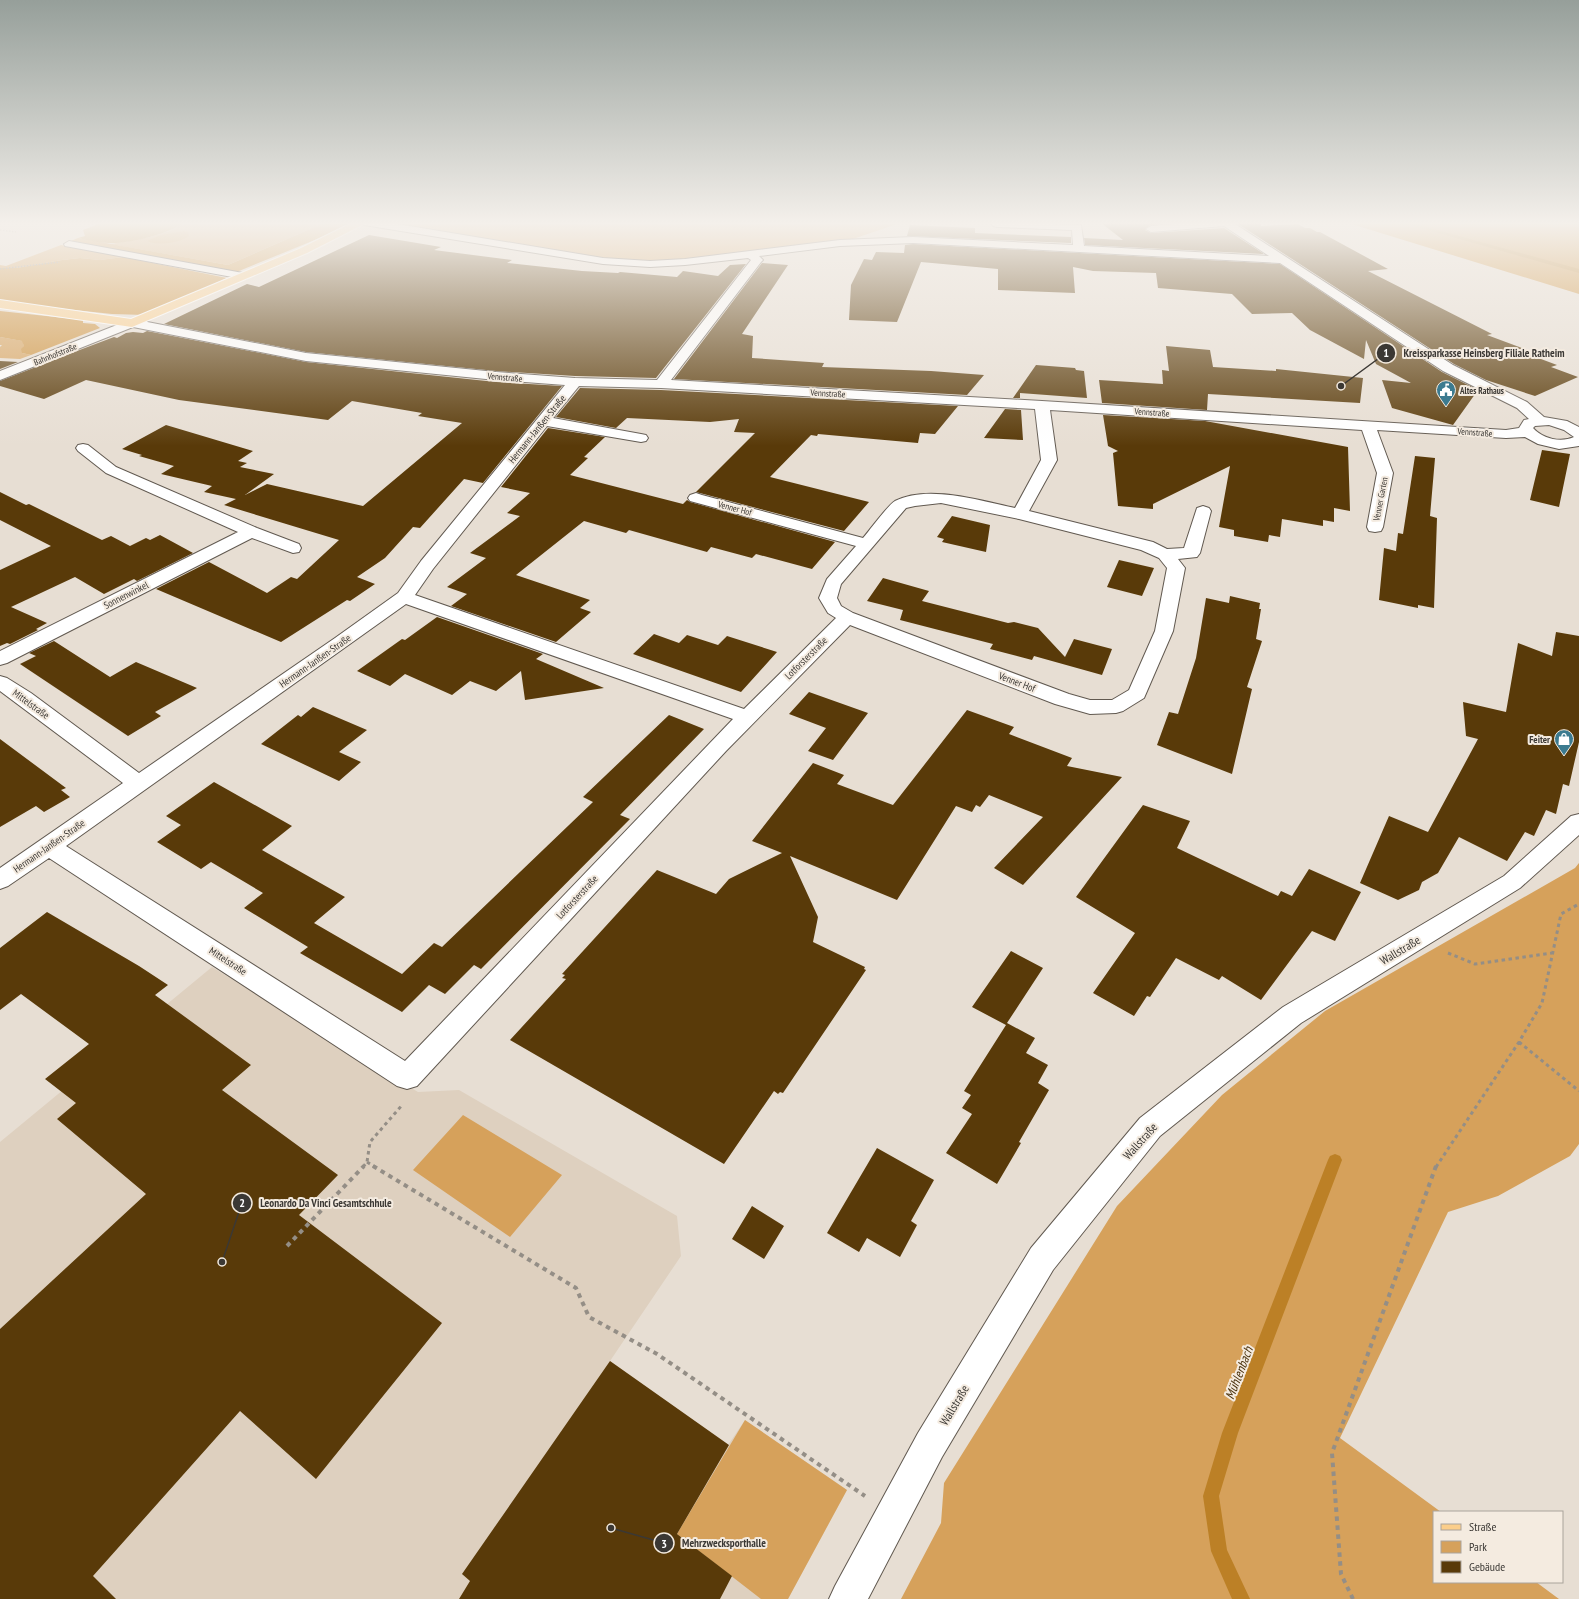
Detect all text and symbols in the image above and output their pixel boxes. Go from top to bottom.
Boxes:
street label: Bahnhofstraße [32,340,78,368]
callout: Kreissparkasse Heinsberg Filiale Ratheim [1376,342,1573,365]
text: 1 [1383,345,1389,360]
text: Kreissparkasse Heinsberg Filiale Ratheim [1404,346,1564,360]
street label: Vennstraße [486,370,523,384]
public building icon: Altes Rathaus [1435,379,1457,407]
place label: Altes Rathaus [1459,385,1504,396]
street label: Vennstraße [809,387,846,399]
street label: Hermann-Janßen-Straße [505,392,569,466]
street label: Vennstraße [1133,405,1170,419]
street label: Vennstraße [1456,425,1493,439]
street label: Venner Garten [1370,476,1390,523]
street label: Venner Hof [716,498,754,518]
street label: Sonnenwinkel [101,578,151,612]
street label: Hermann-Janßen-Straße [277,631,353,691]
street label: Lotforsterstraße [782,634,830,682]
street label: Venner Hof [996,669,1038,695]
street label: Mittelstraße [10,686,52,722]
shop icon: Feiter [1553,728,1575,756]
place label: Feiter [1529,733,1550,746]
street label: Hermann-Janßen-Straße [11,816,87,876]
street label: Lotforsterstraße [553,872,601,922]
street label: Wallstraße [1377,932,1423,968]
street label: Mittelstraße [207,944,249,978]
street label: Wallstraße [1120,1119,1160,1162]
callout: Leonardo Da Vinci Gesamtschhule [232,1192,400,1215]
text: 2 [239,1195,245,1210]
text: Leonardo Da Vinci Gesamtschhule [260,1196,392,1210]
water label: Mühlenbach [1221,1343,1257,1402]
street label: Wallstraße [936,1382,972,1428]
legend [1433,1511,1563,1583]
text: Straße [1469,1519,1496,1534]
callout: Mehrzwecksporthalle [654,1532,774,1555]
text: 3 [661,1536,667,1551]
text: Mehrzwecksporthalle [682,1536,766,1550]
text: Park [1469,1539,1487,1554]
text: Gebäude [1469,1559,1505,1574]

